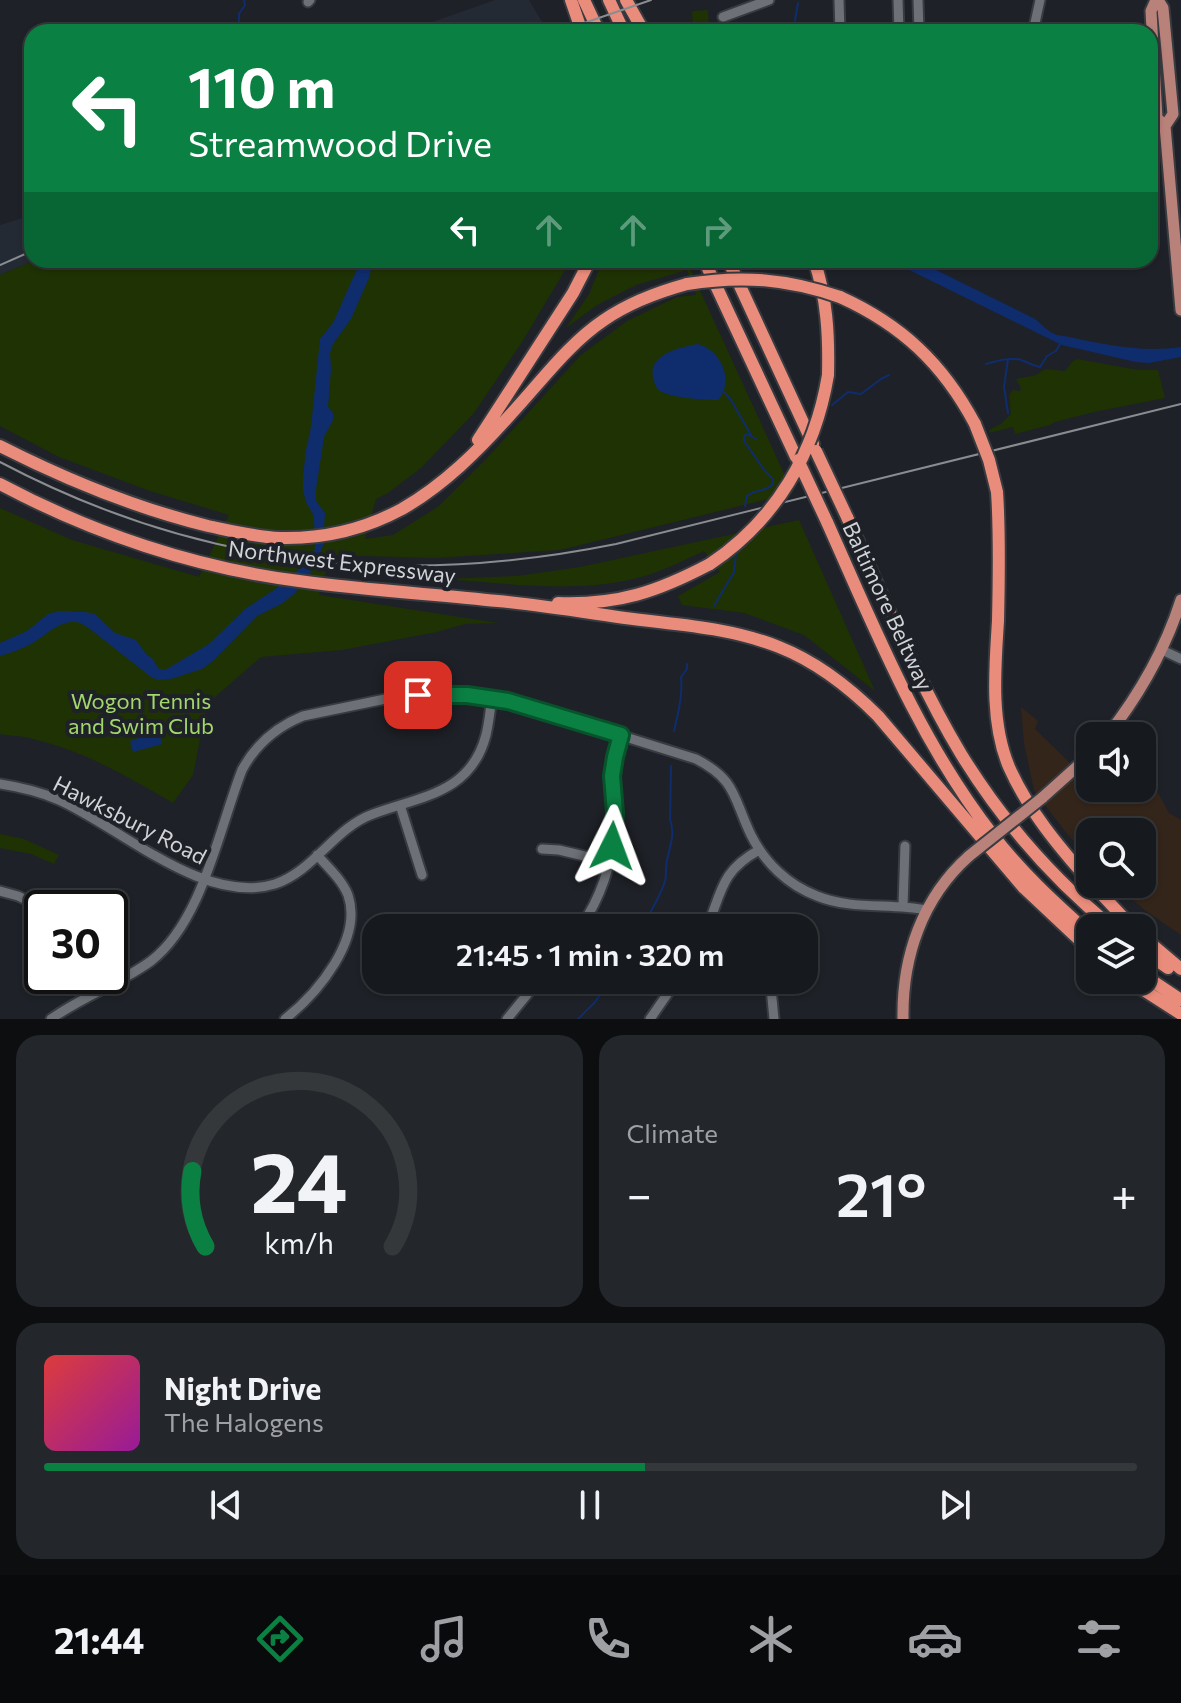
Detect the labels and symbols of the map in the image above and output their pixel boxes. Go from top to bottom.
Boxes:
street label: Baltimore Beltway [838,517,939,694]
street label: Northwest Expressway [227,534,458,589]
pin [384,661,452,729]
park label: Wogon Tennis and Swim Club [68,687,214,739]
street label: Hawksbury Road [49,769,211,870]
position arrow [570,804,654,888]
speed limit sign: 30 [24,890,128,994]

